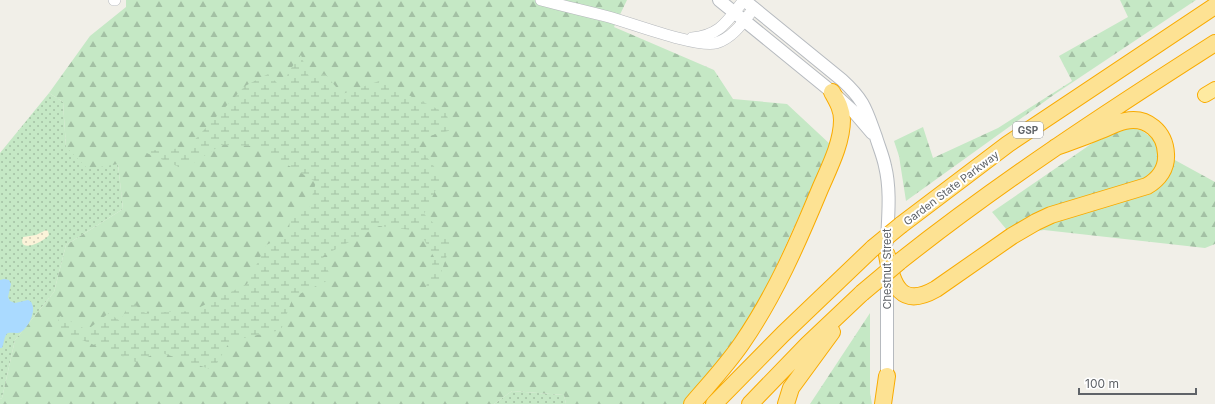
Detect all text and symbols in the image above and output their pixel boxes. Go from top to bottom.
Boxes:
road number: GSP [1013,122,1043,138]
street label: Garden State Parkway [901,148,1001,228]
street label: Chestnut Street [880,228,894,310]
scale bar [1079,370,1196,396]
text: 100 m [1085,376,1119,391]

